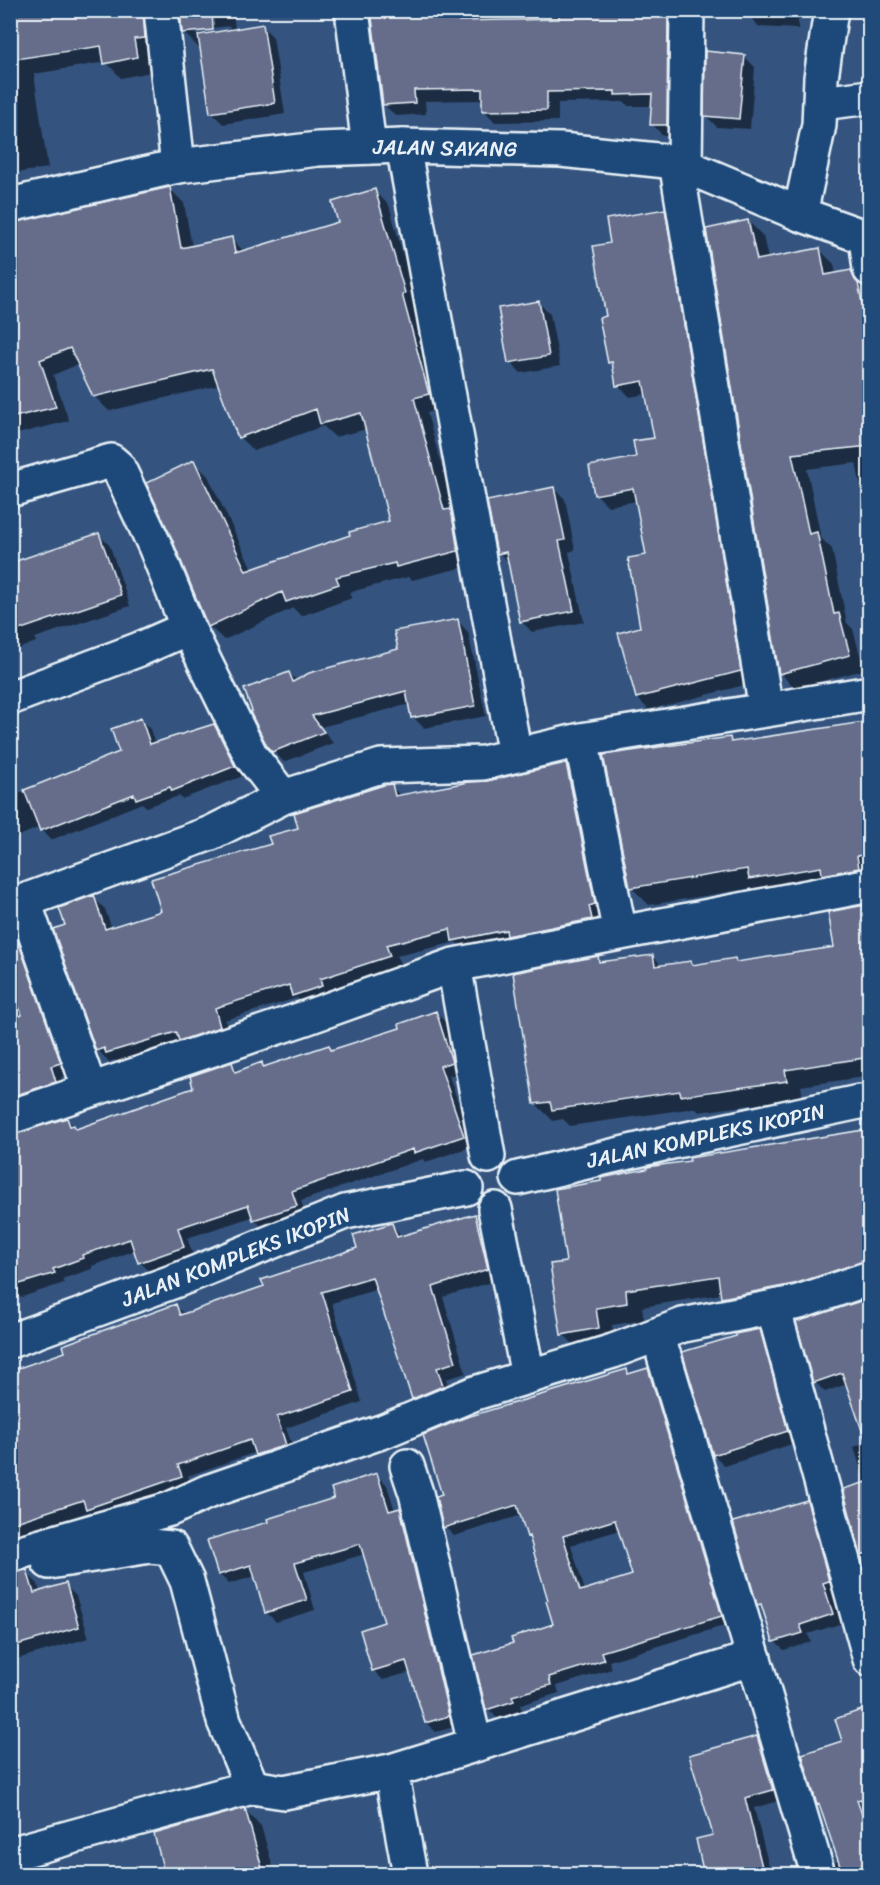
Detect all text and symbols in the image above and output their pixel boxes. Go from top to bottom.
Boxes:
street label: JALAN SAYANG [372,128,517,168]
street label: JALAN KOMPLEKS IKOPIN [582,1092,829,1180]
street label: JALAN KOMPLEKS IKOPIN [115,1196,356,1319]

